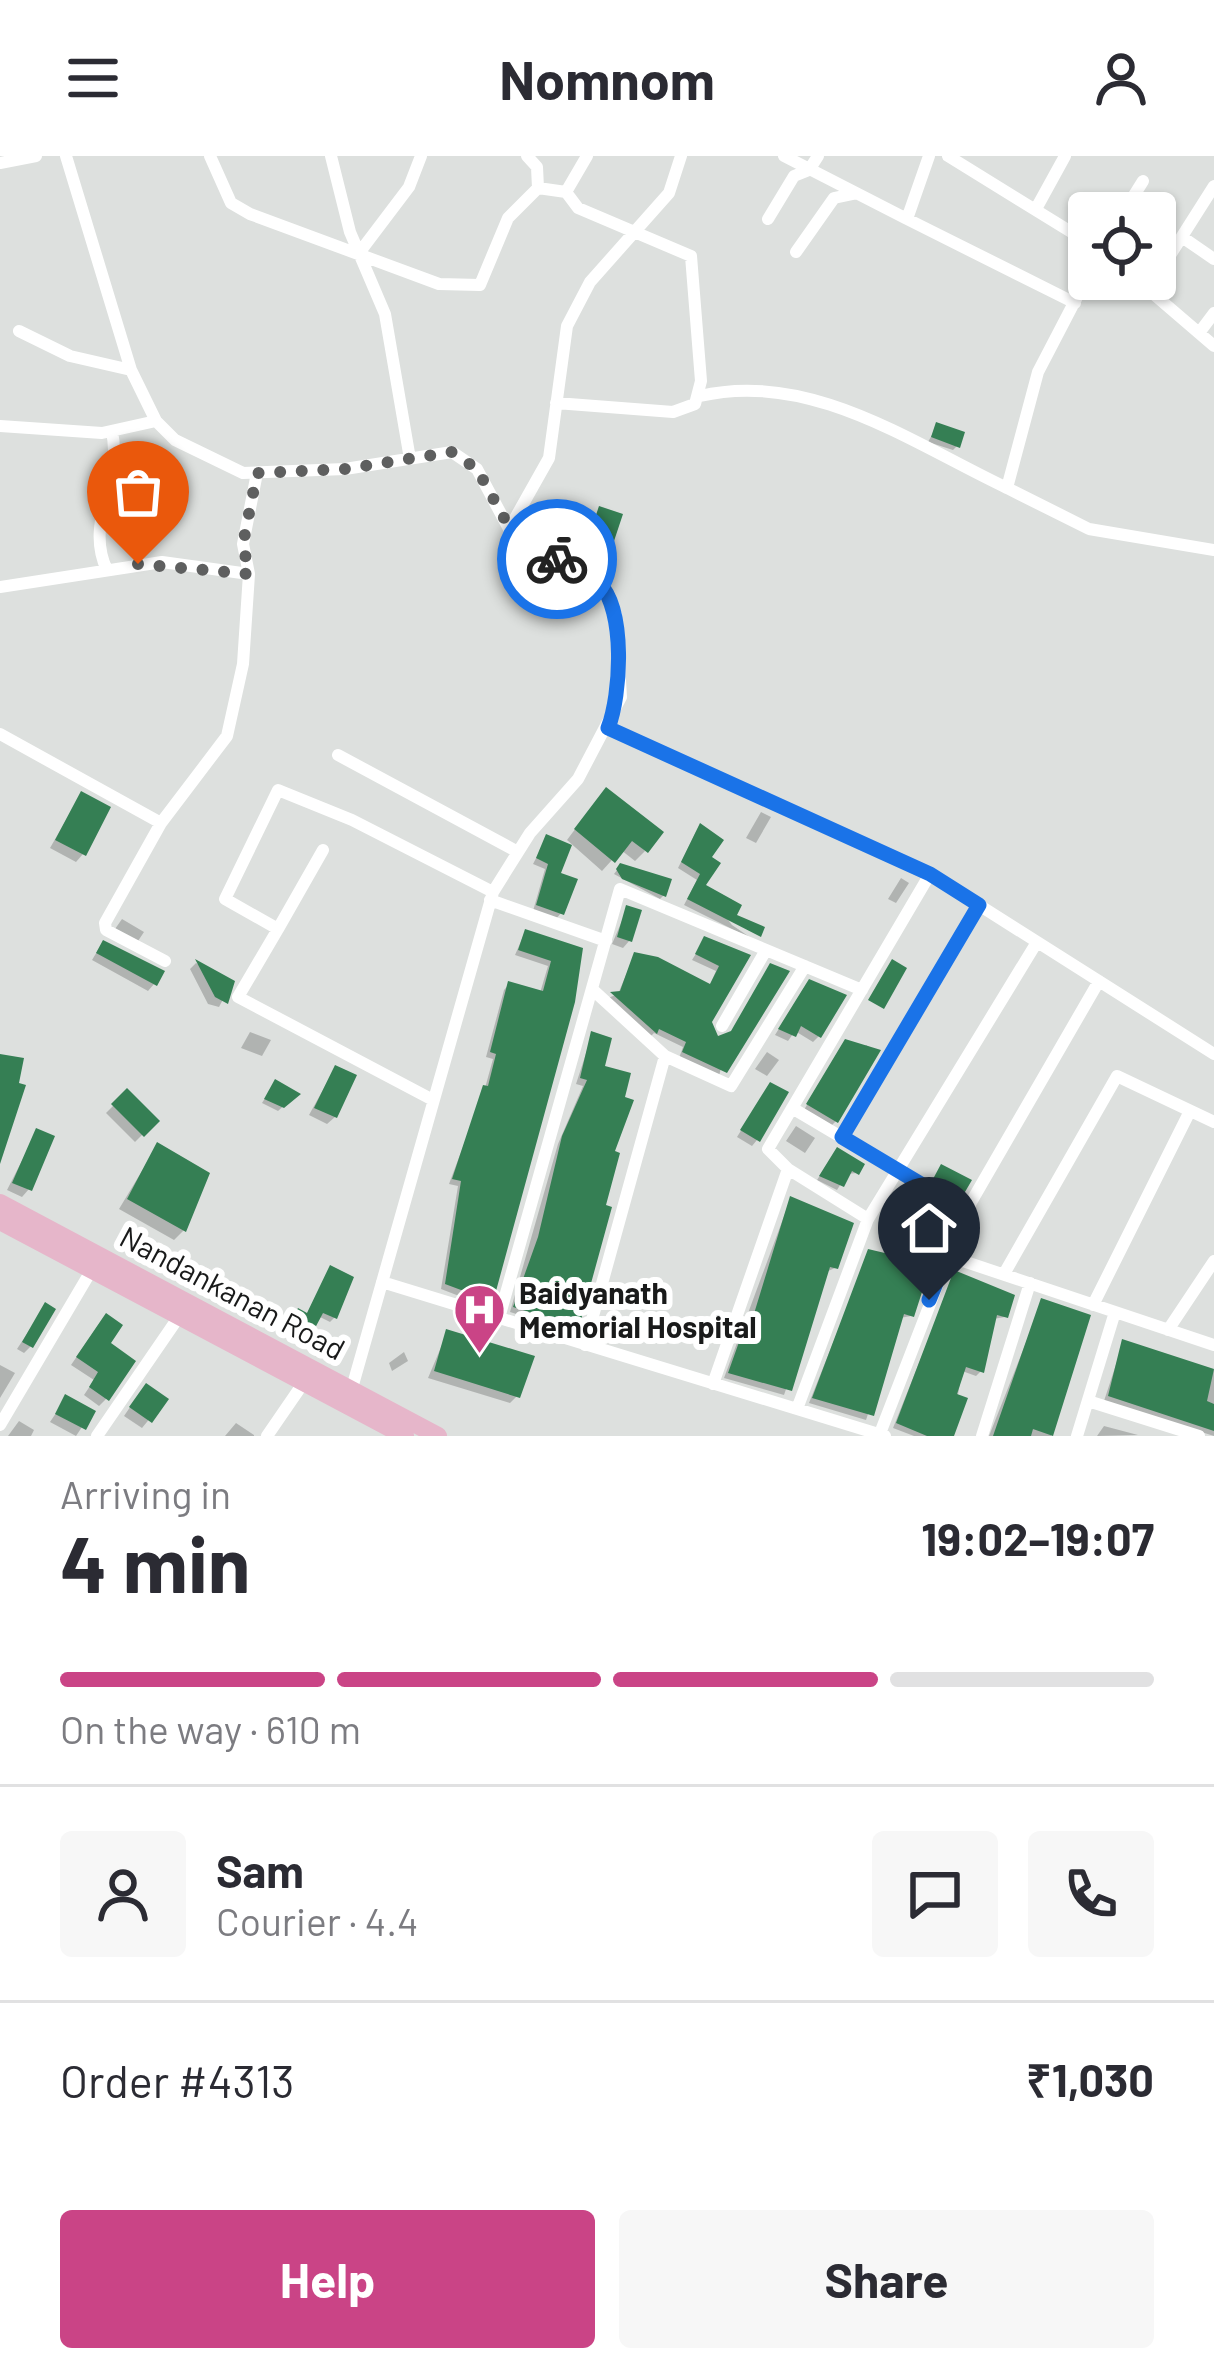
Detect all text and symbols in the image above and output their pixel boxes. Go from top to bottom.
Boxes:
icon: menu [60,45,126,111]
icon: person [1088,45,1154,111]
text: Nomnom [499,46,715,111]
map controls [1068,192,1176,300]
button: locate [1068,192,1176,300]
pin [87,441,189,564]
icon: bag [105,459,171,525]
courier [497,499,617,619]
icon: bike [524,526,590,592]
pin [878,1177,980,1300]
icon: home [896,1195,962,1261]
street label: Nandankanan Road [114,1218,352,1366]
place label: Baidyanath Memorial Hospital [519,1274,757,1344]
hospital icon: Baidyanath Memorial Hospital [452,1281,508,1355]
text: Arriving in [60,1470,231,1517]
text: 19:02–19:07 [921,1511,1154,1565]
text: 4 min [60,1515,250,1609]
text: On the way · 610 m [60,1705,361,1752]
button: person [60,1831,186,1957]
button: chat [872,1831,998,1957]
button: phone [1028,1831,1154,1957]
text: Sam [216,1843,304,1897]
text: Courier · 4.4 [216,1897,419,1944]
text: ₹1,030 [1026,2052,1154,2106]
text: Order #4313 [60,2053,294,2107]
button: Help [60,2210,595,2348]
button: Share [619,2210,1154,2348]

